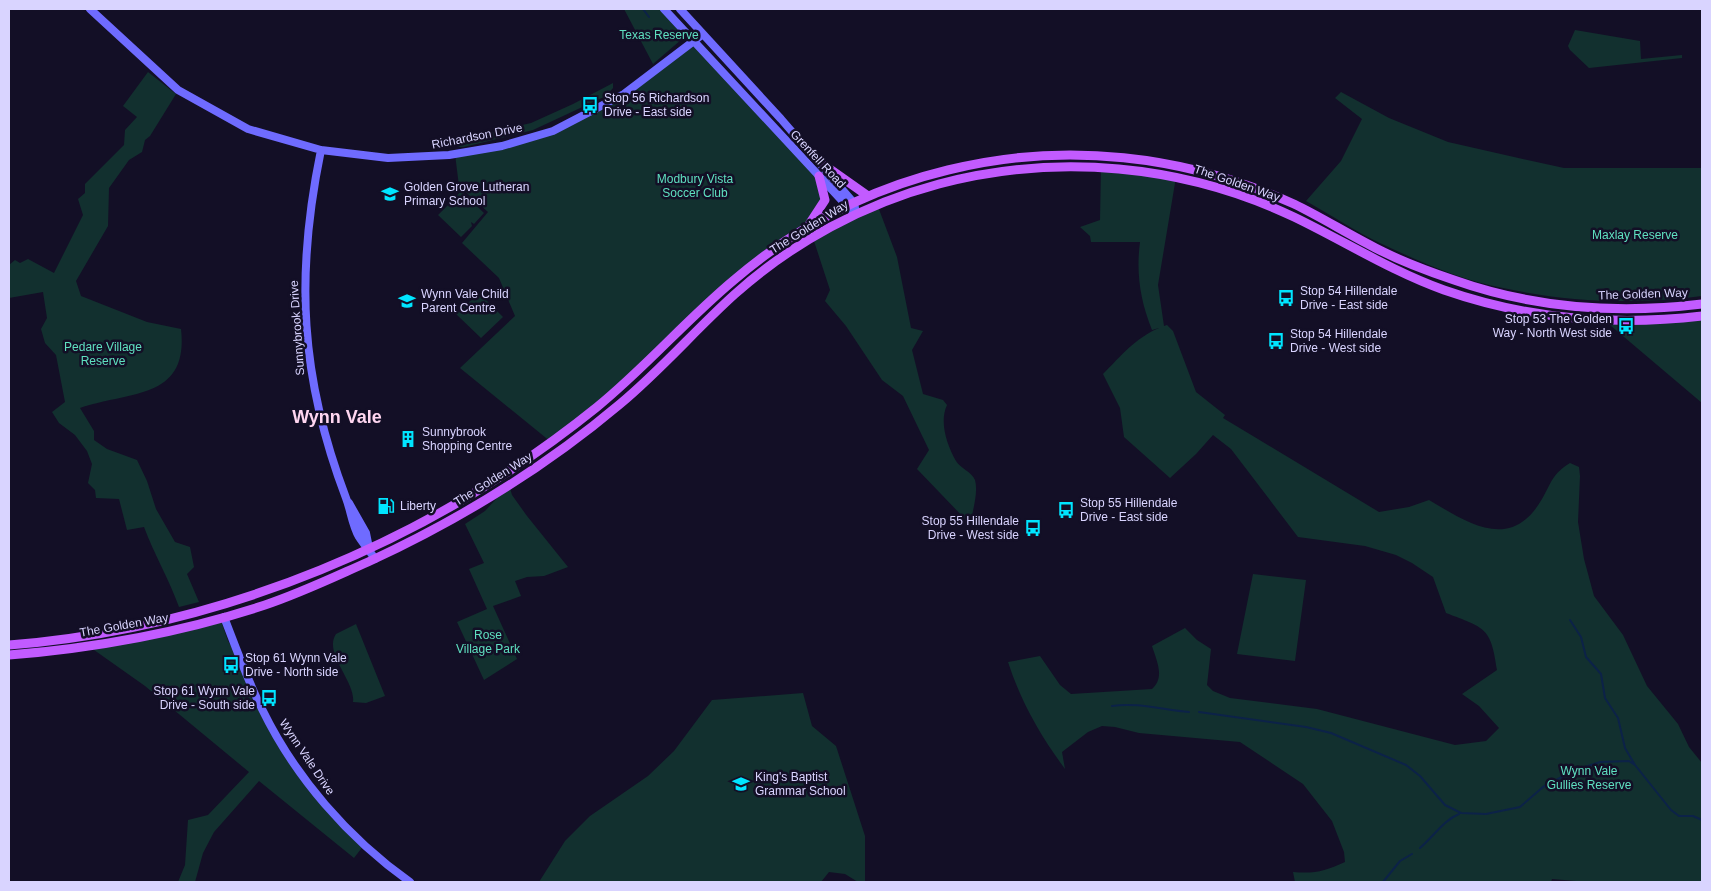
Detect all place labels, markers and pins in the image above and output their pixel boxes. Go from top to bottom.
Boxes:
place label: Stop 56 Richardson Drive - East side [604,91,709,119]
bus stop icon: Stop 56 Richardson Drive - East side [580,95,600,115]
place label: Golden Grove Lutheran Primary School [404,180,529,208]
school or university icon: Golden Grove Lutheran Primary School [380,184,400,204]
place label: Stop 54 Hillendale Drive - East side [1300,284,1398,312]
place label: Wynn Vale Child Parent Centre [421,287,509,315]
bus stop icon: Stop 54 Hillendale Drive - East side [1276,288,1296,308]
school or university icon: Wynn Vale Child Parent Centre [397,291,417,311]
place label: Stop 53 The Golden Way - North West side [1493,312,1612,340]
bus stop icon: Stop 53 The Golden Way - North West side [1616,316,1636,336]
place label: Stop 54 Hillendale Drive - West side [1290,327,1388,355]
bus stop icon: Stop 54 Hillendale Drive - West side [1266,331,1286,351]
place label: Sunnybrook Shopping Centre [422,425,512,453]
building icon: Sunnybrook Shopping Centre [398,429,418,449]
fuel station icon: Liberty [376,496,396,516]
place label: Stop 55 Hillendale Drive - East side [1080,496,1178,524]
place label: Liberty [400,499,436,513]
bus stop icon: Stop 55 Hillendale Drive - East side [1056,500,1076,520]
place label: Stop 55 Hillendale Drive - West side [922,514,1019,542]
bus stop icon: Stop 55 Hillendale Drive - West side [1023,518,1043,538]
place label: Stop 61 Wynn Vale Drive - North side [245,651,347,679]
bus stop icon: Stop 61 Wynn Vale Drive - North side [221,655,241,675]
place label: Stop 61 Wynn Vale Drive - South side [153,684,255,712]
bus stop icon: Stop 61 Wynn Vale Drive - South side [259,688,279,708]
place label: King's Baptist Grammar School [755,770,846,798]
school or university icon: King's Baptist Grammar School [731,774,751,794]

